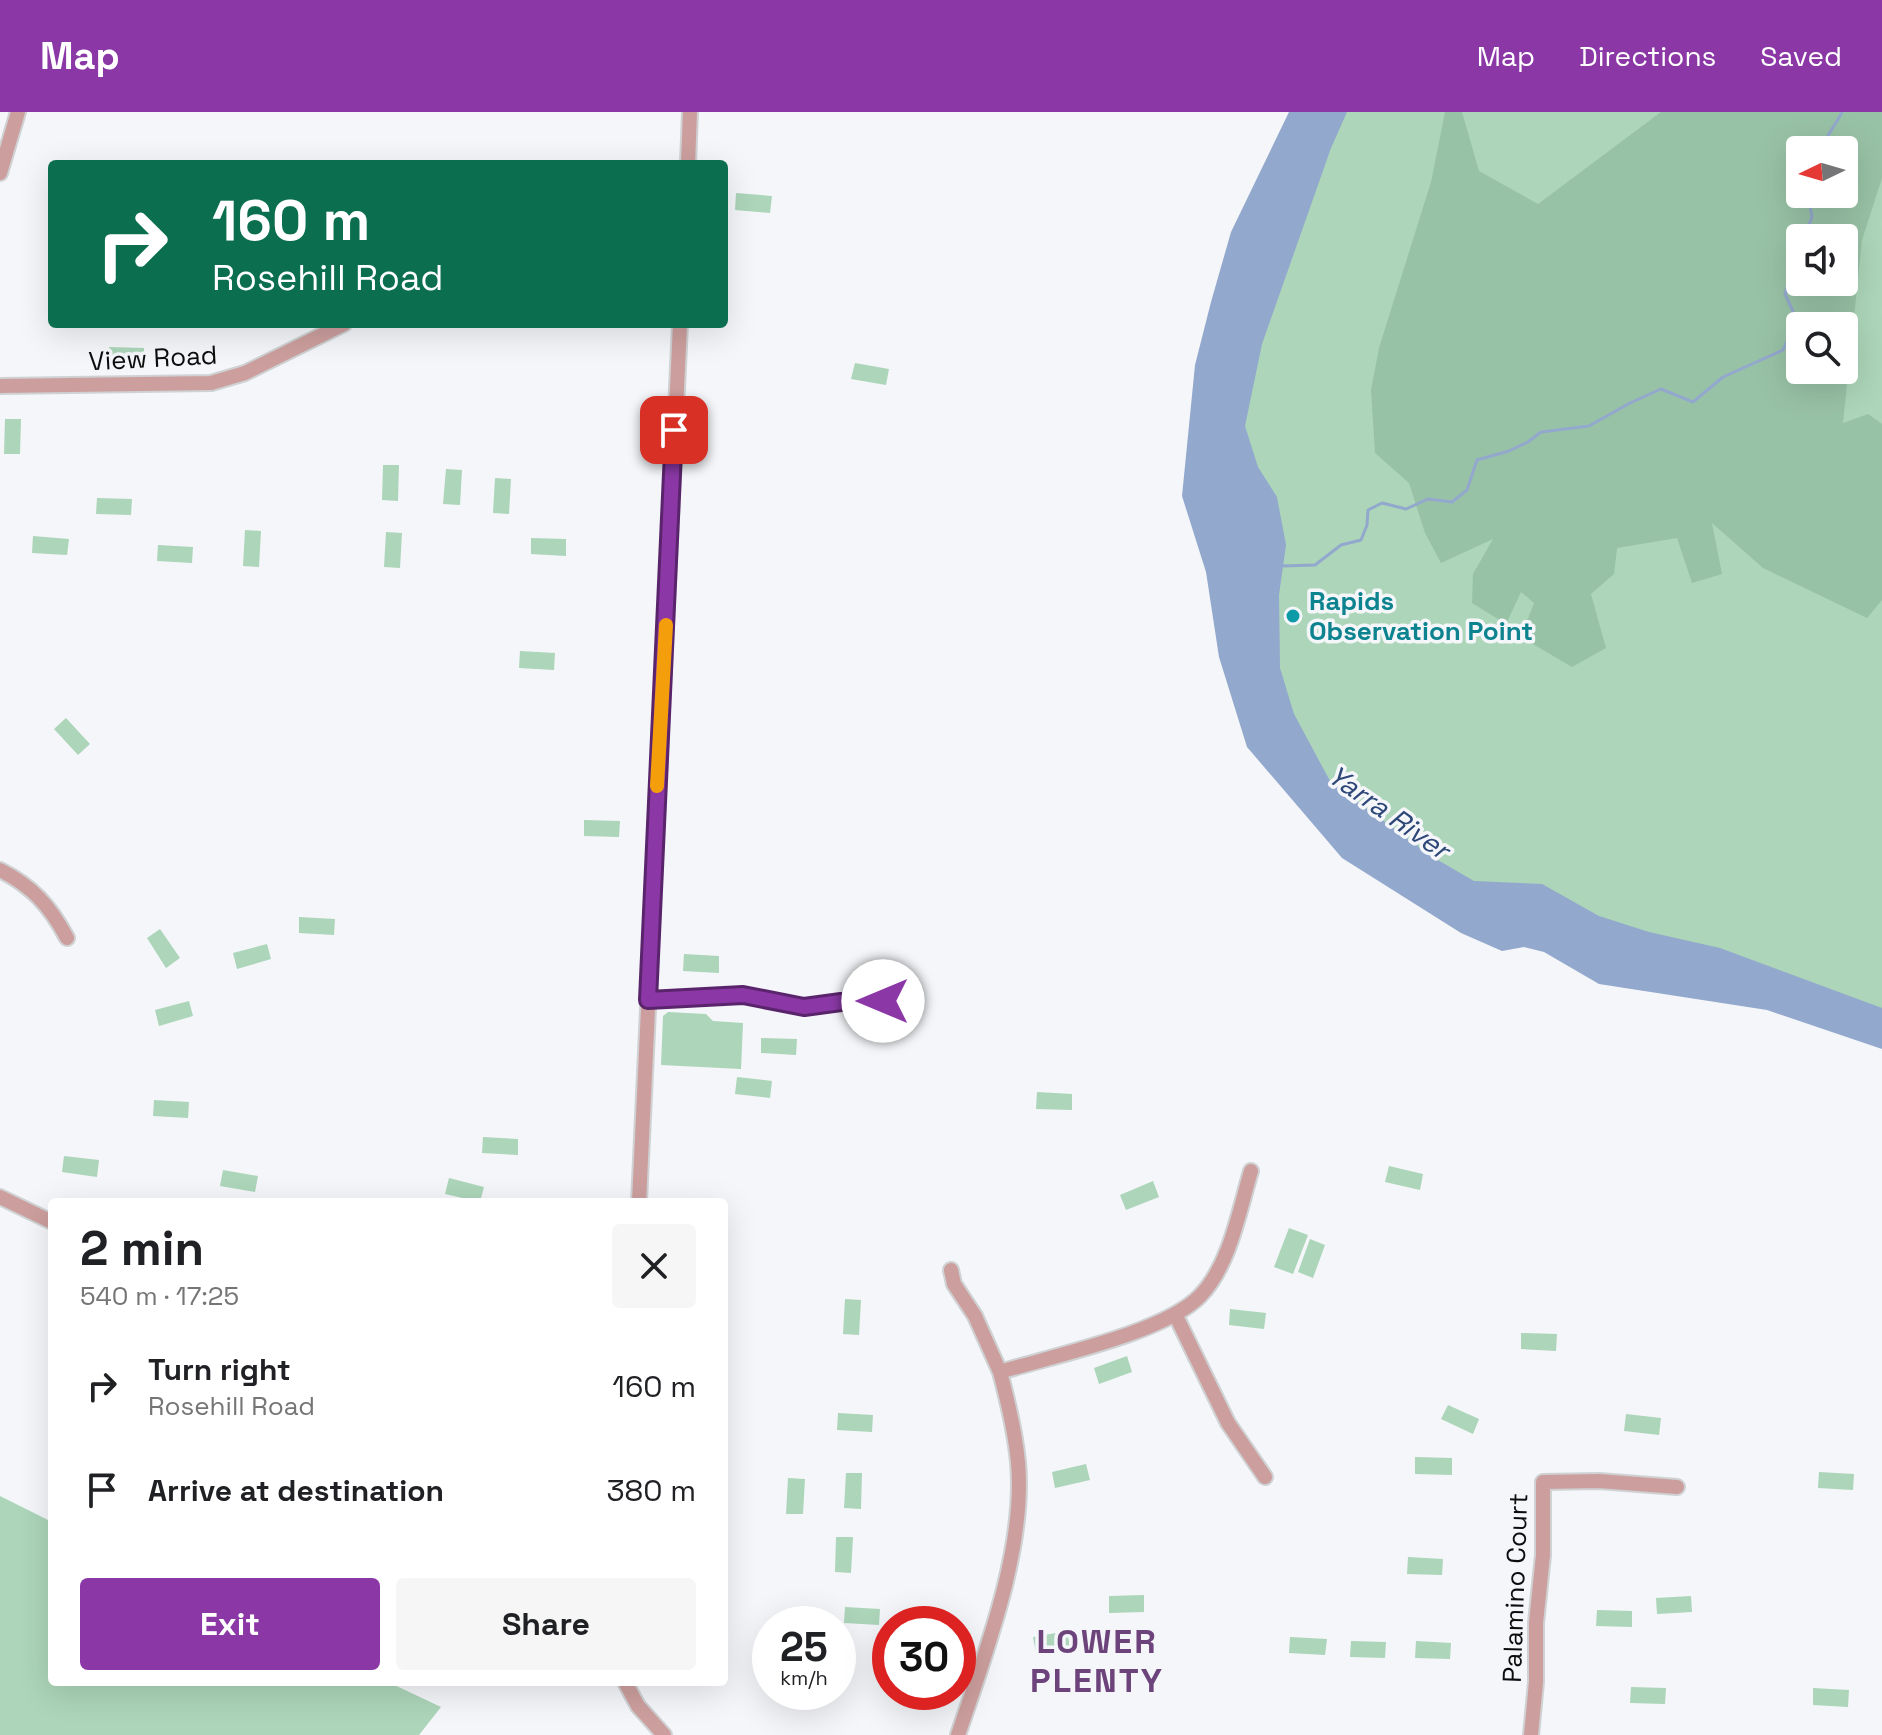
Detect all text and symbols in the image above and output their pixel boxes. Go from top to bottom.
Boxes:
text: Map [40,32,120,80]
text: Map [1477,38,1535,74]
text: Directions [1579,38,1716,74]
text: Saved [1760,38,1842,74]
north arrow [1786,136,1858,208]
map controls [1786,136,1858,384]
text: 160 m [212,185,370,256]
icon: right [80,192,184,296]
button: sound [1786,224,1858,296]
text: Rosehill Road [212,255,443,301]
button: search [1786,312,1858,384]
street label: View Road [88,338,218,378]
pin [640,396,708,464]
icon: arrive [652,408,696,452]
place label: Rapids Observation Point [1309,584,1533,648]
marker: Rapids Observation Point [1284,607,1302,625]
water label: Yarra River [1321,757,1460,869]
position arrow [841,959,925,1043]
text: 2 min [80,1218,204,1279]
button: close [612,1224,696,1308]
text: 540 m · 17:25 [80,1279,239,1313]
text: Turn right [148,1350,291,1389]
icon: right [80,1364,124,1408]
text: 160 m [612,1367,696,1406]
text: Rosehill Road [148,1389,315,1423]
icon: arrive [80,1468,124,1512]
text: Arrive at destination [148,1471,444,1510]
text: 380 m [606,1471,696,1510]
street label: Palamino Court [1495,1493,1535,1683]
button: Exit [80,1578,380,1670]
button: Share [396,1578,696,1670]
speed limit sign: 30 [872,1606,976,1710]
district label: LOWER PLENTY [1030,1620,1164,1702]
text: 25 [780,1622,828,1673]
text: km/h [780,1665,828,1691]

